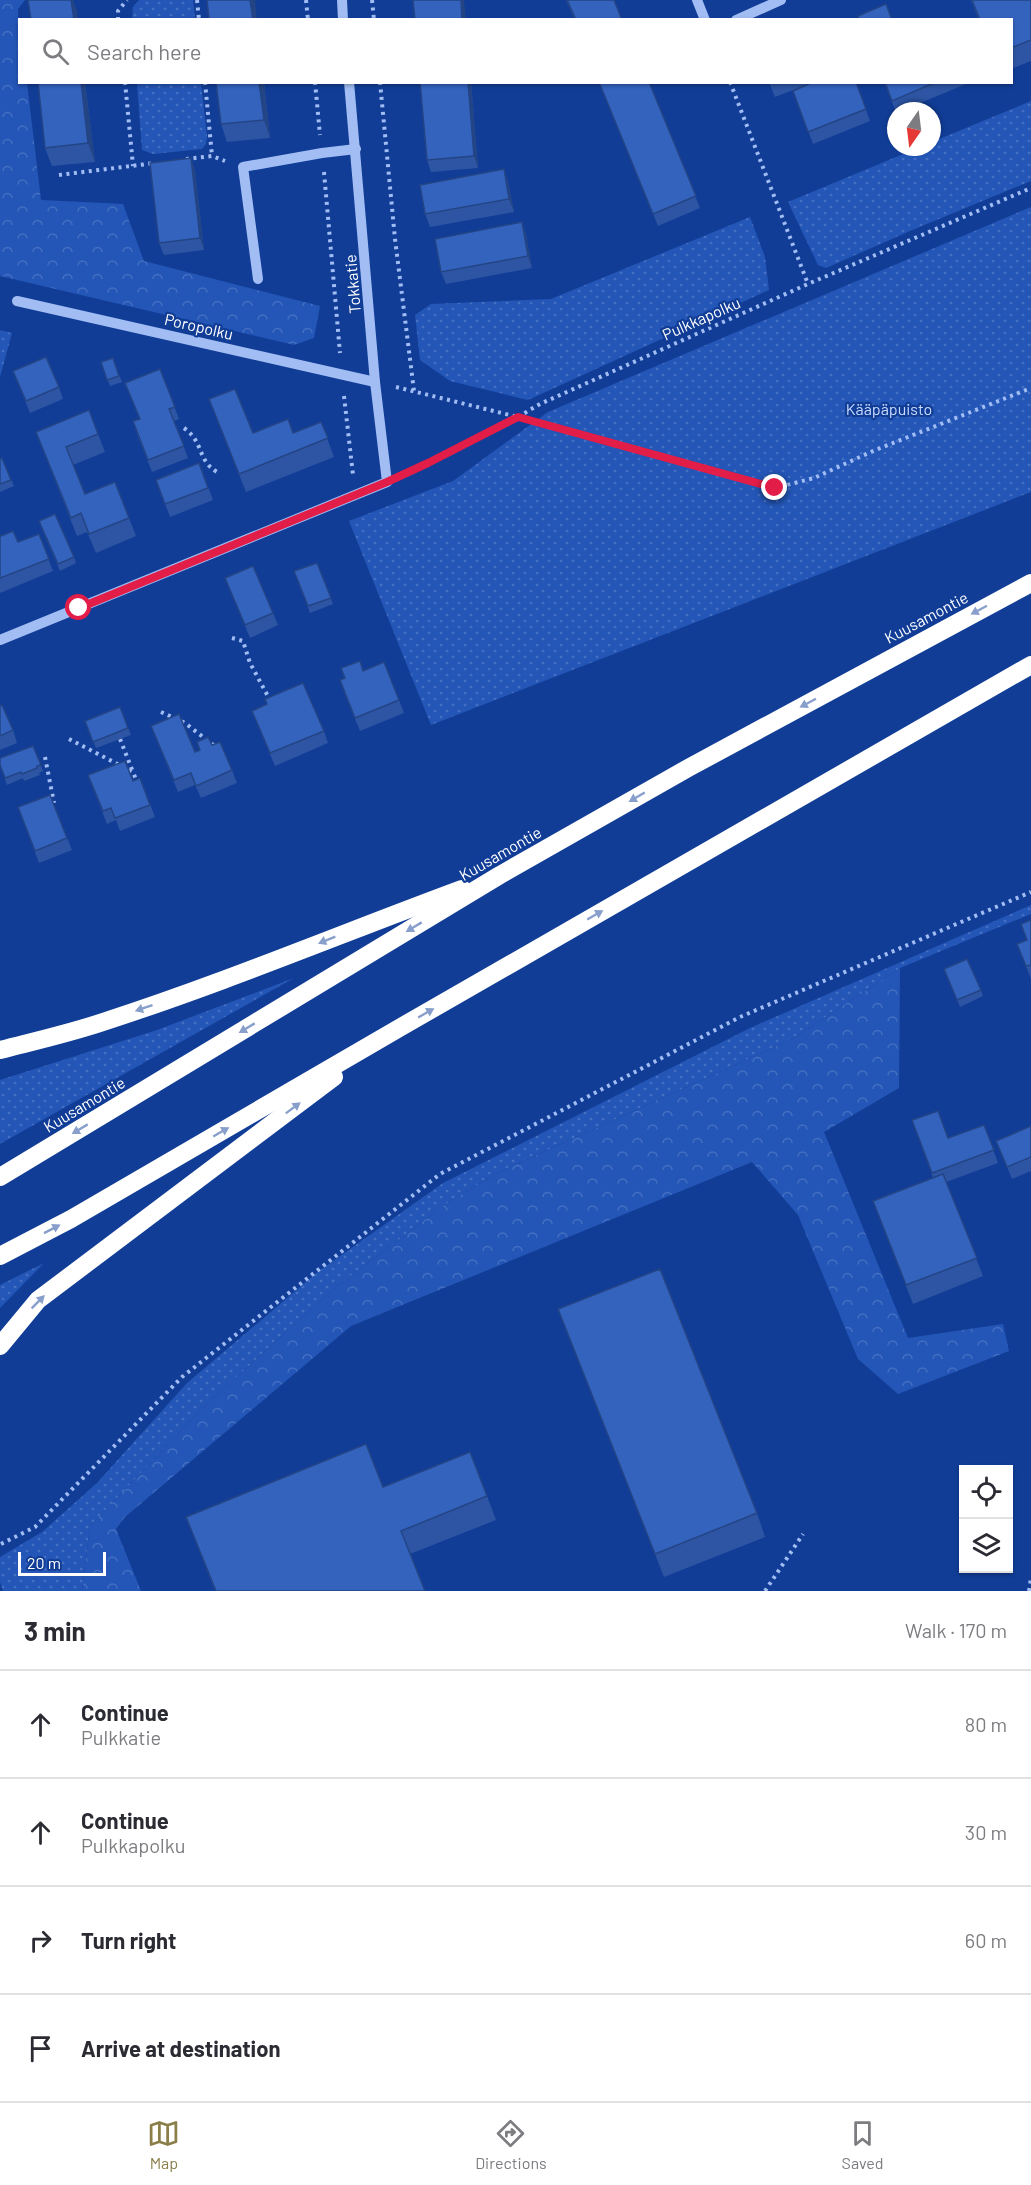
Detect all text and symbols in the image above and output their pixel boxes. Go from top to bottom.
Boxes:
search box [18,18,1013,84]
icon: search [39,35,72,68]
text: Search here [87,38,201,64]
north arrow [887,102,941,156]
street label: Tokkatie [340,254,364,314]
street label: Pulkkapolku [659,292,743,344]
street label: Poropolku [163,309,235,343]
park label: Kääpäpuisto [846,399,932,418]
route end [761,474,787,500]
street label: Kuusamontie [881,587,971,647]
route start [65,594,91,620]
one-way arrow [971,605,988,615]
one-way arrow [799,698,816,708]
one-way arrow [628,792,645,802]
street label: Kuusamontie [456,822,544,884]
one-way arrow [587,910,603,921]
one-way arrow [406,921,422,932]
one-way arrow [318,935,336,945]
one-way arrow [135,1003,153,1013]
one-way arrow [418,1007,434,1018]
one-way arrow [238,1023,255,1033]
street label: Kuusamontie [40,1072,128,1136]
one-way arrow [285,1102,301,1114]
one-way arrow [71,1124,88,1134]
one-way arrow [213,1126,229,1137]
one-way arrow [44,1224,61,1234]
one-way arrow [31,1295,45,1309]
map controls [959,1465,1013,1573]
button: locate [959,1465,1013,1519]
button: layers [959,1519,1013,1573]
scale bar [18,1549,106,1576]
text: 20 m [27,1553,61,1572]
text: 3 min [24,1615,86,1646]
text: Walk · 170 m [905,1618,1007,1642]
text: Continue [81,1699,169,1725]
icon: ahead [24,1708,57,1741]
text: 80 m [965,1712,1007,1736]
text: Pulkkatie [81,1725,161,1749]
text: Continue [81,1807,169,1833]
icon: ahead [24,1816,57,1849]
text: 30 m [965,1820,1007,1844]
text: Pulkkapolku [81,1833,185,1857]
icon: right [24,1924,57,1957]
text: Turn right [81,1927,176,1953]
text: 60 m [965,1928,1007,1952]
icon: arrive [24,2032,57,2065]
text: Arrive at destination [81,2035,280,2061]
tab: Map [147,2117,180,2172]
tab: Directions [475,2117,547,2172]
tab: Saved [842,2117,884,2172]

